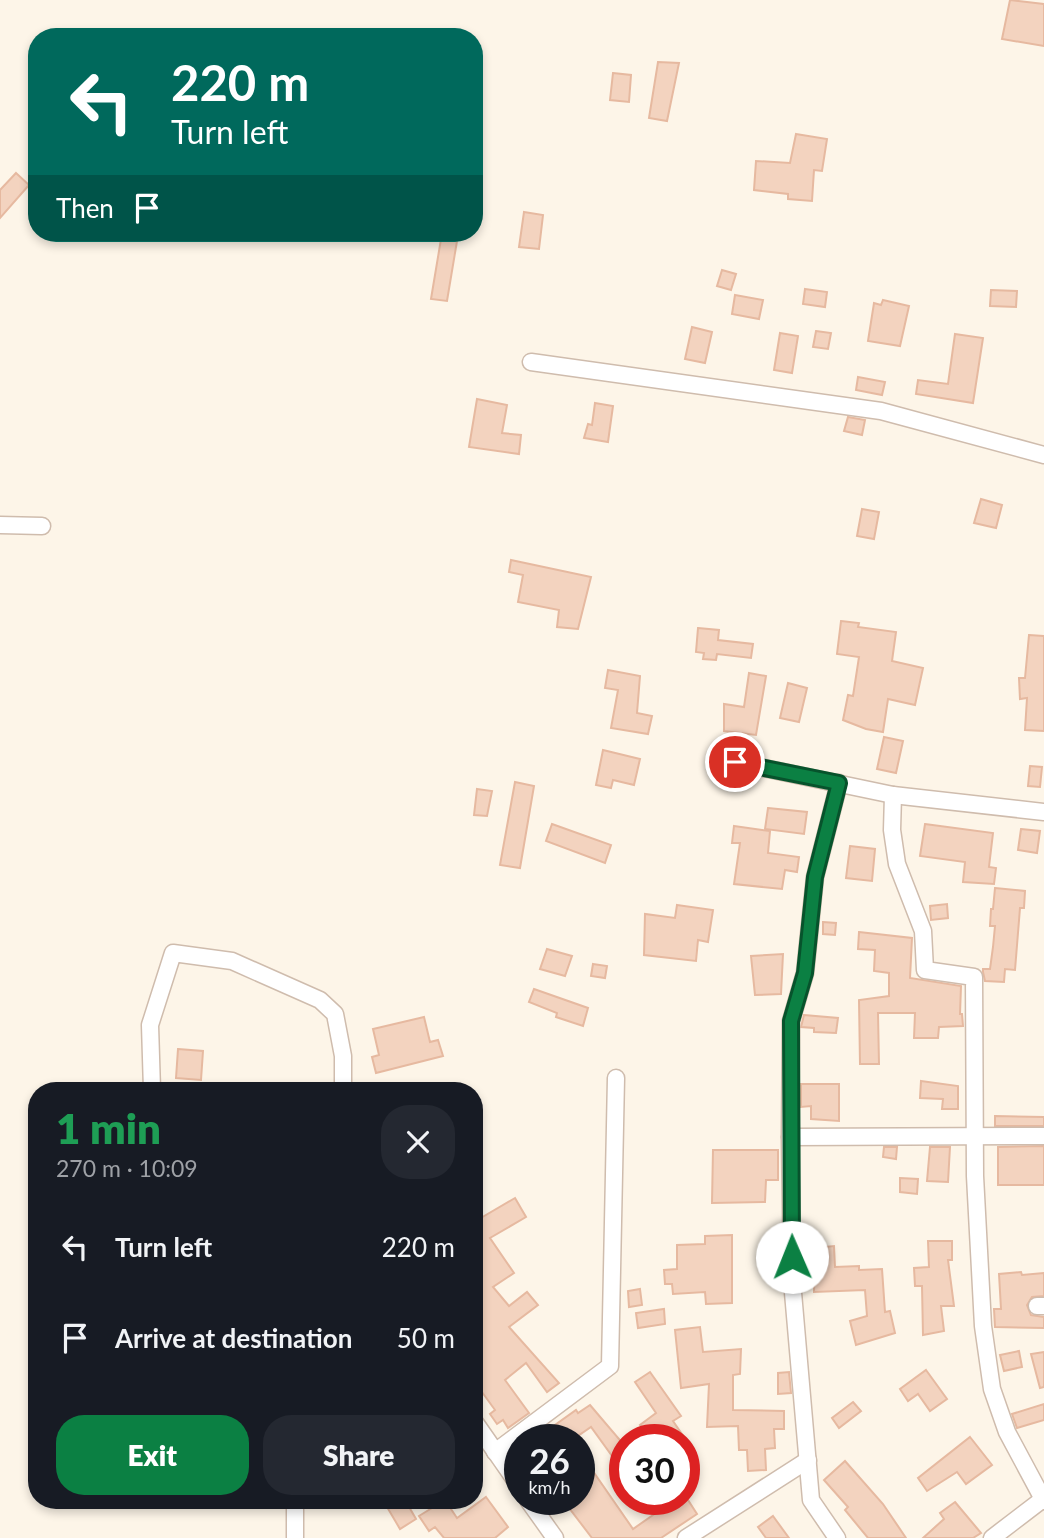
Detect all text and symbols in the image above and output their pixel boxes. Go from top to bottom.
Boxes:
text: 220 m [171,53,309,111]
icon: left [56,56,147,147]
text: Turn left [171,112,288,151]
icon: arrive [128,189,166,227]
text: Then [56,192,114,224]
pin [705,732,765,792]
icon: arrive [716,743,754,781]
text: 1 min [56,1103,161,1153]
button: close [381,1105,455,1179]
text: 270 m · 10:09 [56,1154,198,1182]
position arrow [755,1220,829,1294]
icon: left [56,1228,94,1266]
text: Turn left [115,1231,212,1263]
text: 220 m [382,1231,455,1263]
icon: arrive [56,1319,94,1357]
text: Arrive at destination [115,1322,352,1354]
text: 50 m [397,1322,455,1354]
button: Exit [56,1415,249,1495]
button: Share [263,1415,455,1495]
speed limit sign: 30 [609,1424,700,1515]
text: 26 [529,1439,570,1481]
text: km/h [528,1476,571,1498]

